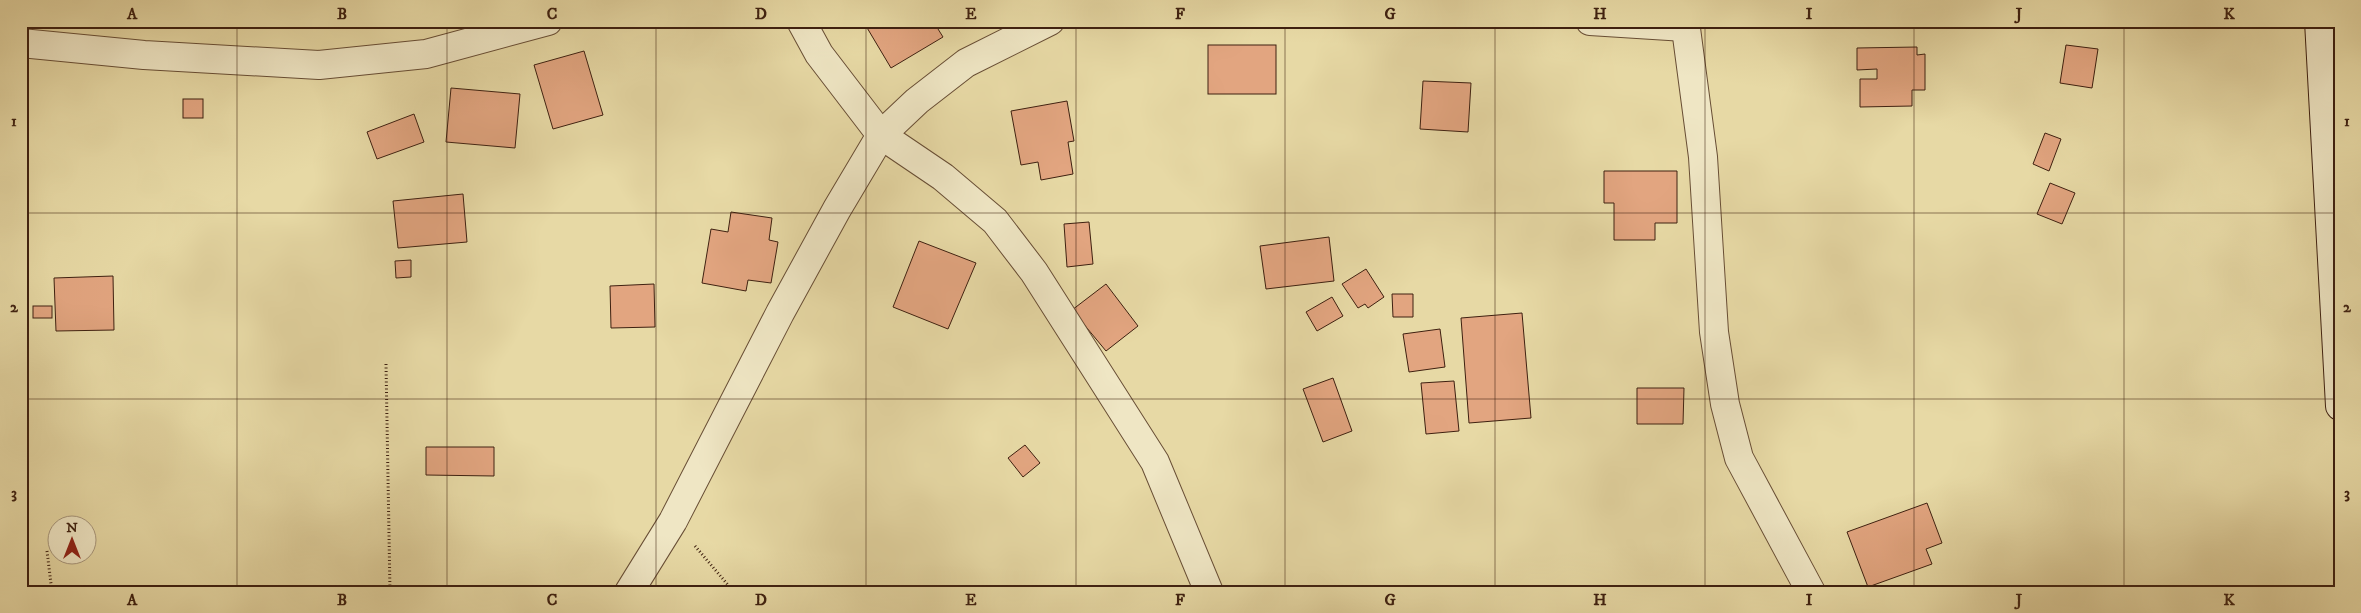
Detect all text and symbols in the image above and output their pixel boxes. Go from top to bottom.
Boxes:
text: A [126,4,138,24]
text: B [337,4,347,24]
text: C [547,4,557,24]
text: D [755,4,767,24]
text: E [965,4,977,24]
text: F [1175,4,1185,24]
text: G [1384,4,1396,24]
text: H [1593,4,1607,24]
text: I [1806,4,1813,24]
text: J [2014,4,2023,24]
text: K [2223,4,2235,24]
text: 1 [11,111,17,131]
text: 1 [2344,111,2350,131]
text: 2 [10,297,19,317]
text: 2 [2343,297,2352,317]
text: 3 [11,483,17,503]
text: 3 [2344,483,2350,503]
north arrow [48,516,98,566]
text: N [66,519,78,537]
text: A [126,590,138,610]
text: B [337,590,347,610]
text: C [547,590,557,610]
text: D [755,590,767,610]
text: E [965,590,977,610]
text: F [1175,590,1185,610]
text: G [1384,590,1396,610]
text: H [1593,590,1607,610]
text: I [1806,590,1813,610]
text: J [2014,590,2023,610]
text: K [2223,590,2235,610]

